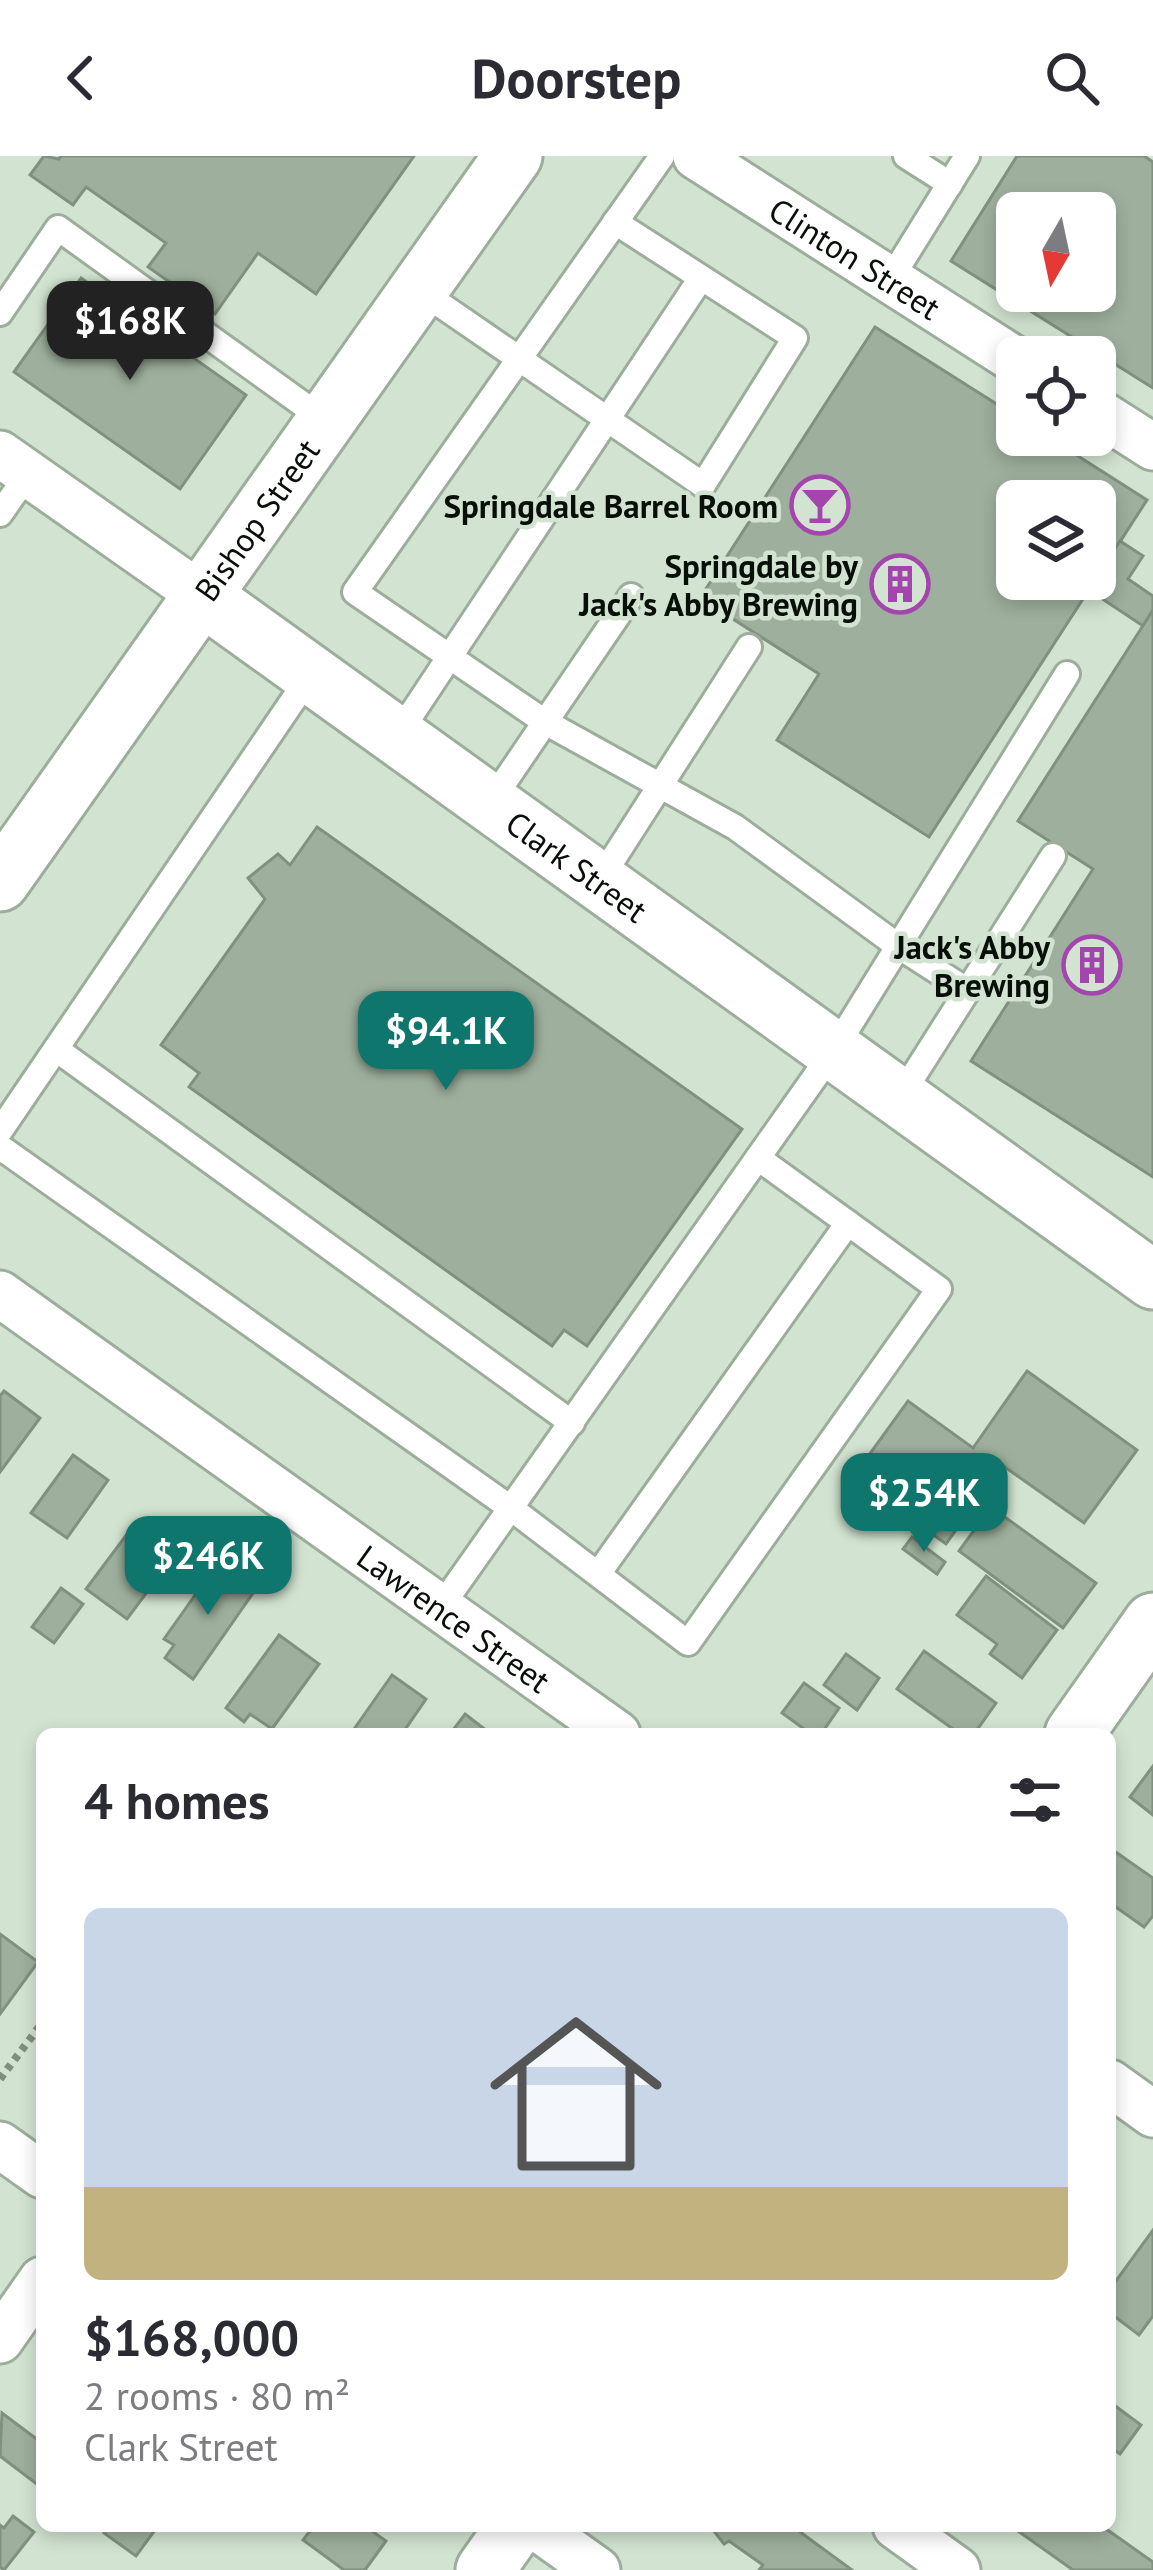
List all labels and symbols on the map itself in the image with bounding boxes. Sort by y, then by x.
street label: Clinton Street [761,187,949,328]
north arrow [996,192,1116,312]
pin: $168K [46,281,214,383]
street label: Bishop Street [184,430,328,609]
bar icon: Springdale Barrel Room [789,474,851,536]
place label: Springdale Barrel Room [443,484,778,527]
place label: Springdale by Jack's Abby Brewing [578,544,859,625]
building icon: Springdale by Jack's Abby Brewing [869,553,931,615]
street label: Clark Street [498,800,656,931]
place label: Jack's Abby Brewing [893,925,1051,1006]
building icon: Jack's Abby Brewing [1061,934,1123,996]
pin: $94.1K [348,991,544,1093]
pin: $254K [840,1453,1008,1555]
pin: $246K [124,1516,292,1618]
street label: Lawrence Street [349,1535,559,1701]

